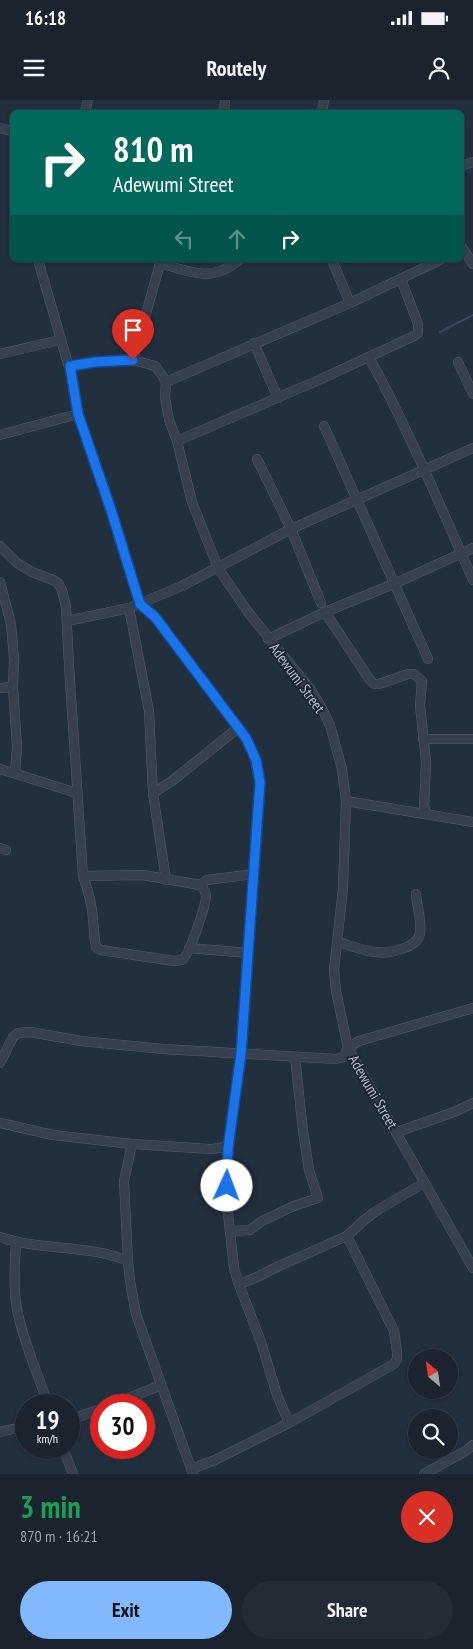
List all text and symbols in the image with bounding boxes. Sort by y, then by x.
text: 16:18 [25,6,66,30]
icon: menu [20,54,48,82]
text: Routely [207,54,266,82]
icon: person [425,54,453,82]
text: 810 m [113,126,194,172]
icon: right [30,130,95,195]
text: Adewumi Street [113,170,234,198]
icon: left [170,225,198,253]
icon: ahead [223,225,251,253]
icon: right [276,225,304,253]
pin [112,309,154,360]
icon: arrive [119,316,147,344]
street label: Adewumi Street [266,639,329,717]
street label: Adewumi Street [345,1051,402,1132]
position arrow [200,1159,252,1211]
north arrow [408,1349,458,1399]
map controls [408,1349,458,1459]
speed limit sign: 30 [90,1394,155,1459]
text: 19 [36,1404,59,1436]
button: search [408,1409,458,1459]
text: km/h [37,1431,58,1446]
text: 3 min [20,1487,81,1526]
button: close [401,1491,453,1543]
text: 870 m · 16:21 [20,1526,98,1546]
button: Exit [20,1581,232,1639]
button: Share [242,1581,453,1639]

